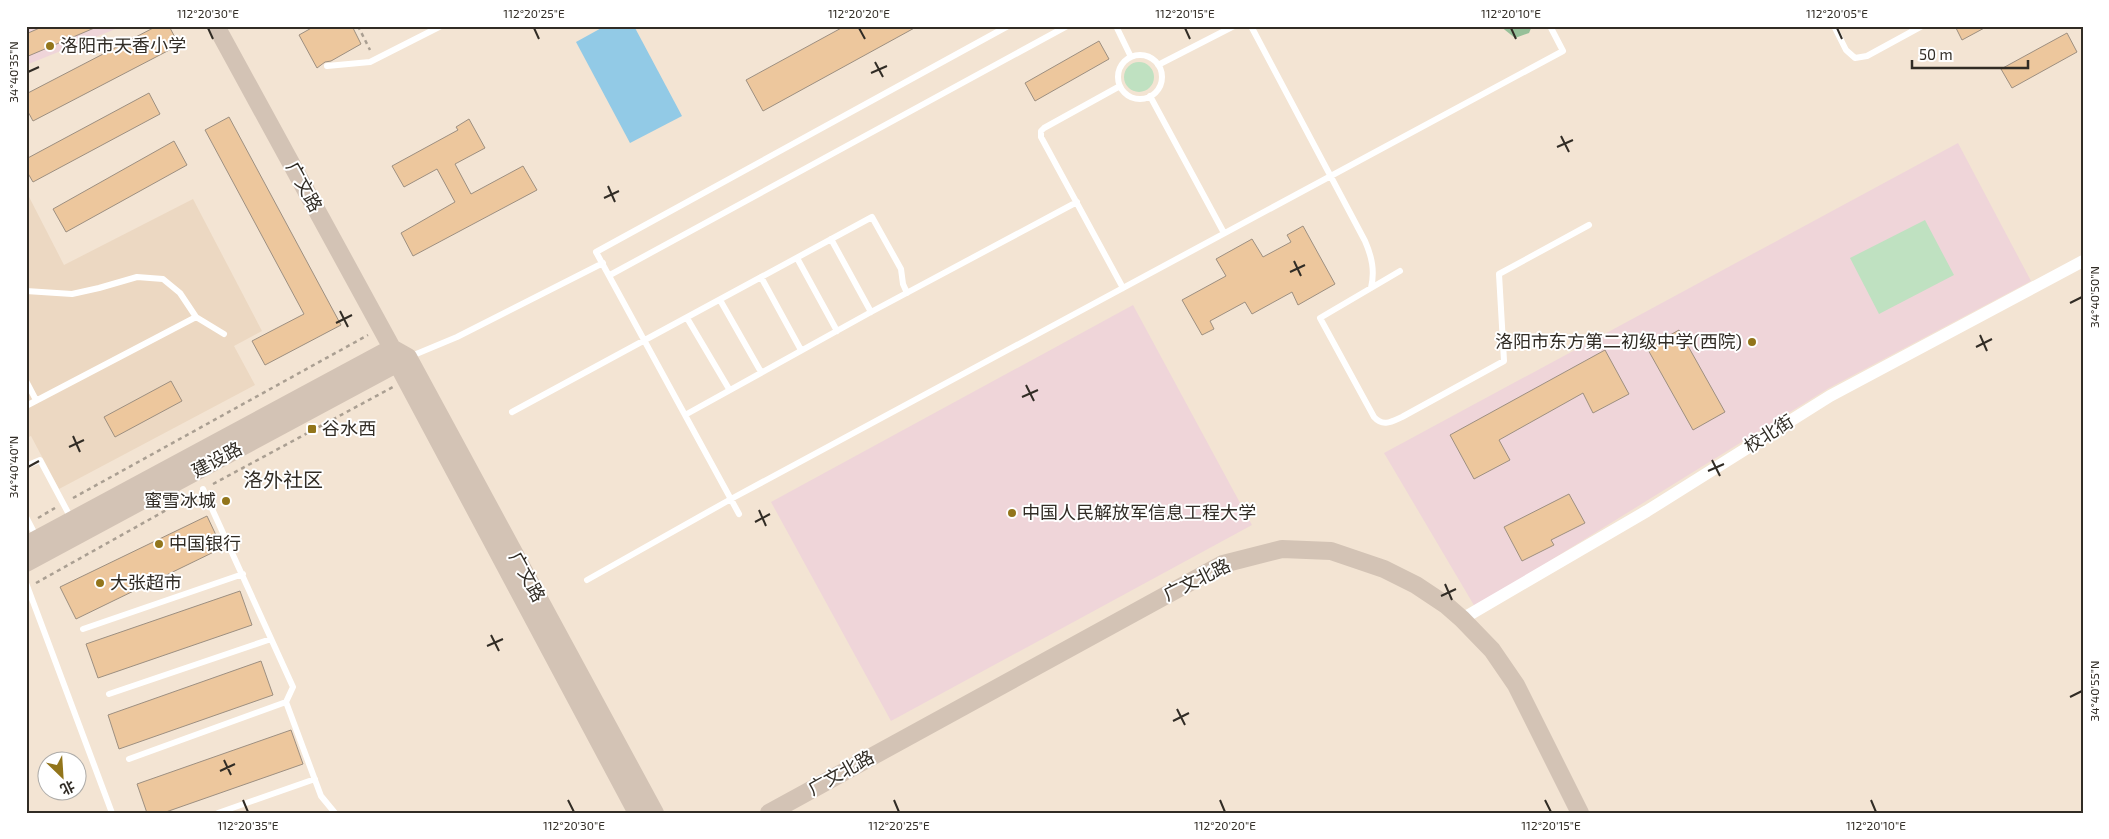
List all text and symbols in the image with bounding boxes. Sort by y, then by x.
text: 112°20'30"E [177,6,239,20]
text: 112°20'25"E [503,6,565,20]
text: 112°20'20"E [828,6,890,20]
text: 112°20'15"E [1155,6,1215,20]
text: 112°20'10"E [1481,6,1541,20]
text: 112°20'05"E [1806,6,1868,20]
place label: 洛阳市天香小学 [60,34,186,56]
scale bar [1912,38,2028,70]
marker: 洛阳市天香小学 [44,40,56,52]
text: 34°40'35"N [6,41,20,103]
text: 50 m [1919,45,1953,63]
street label: 广文路 [282,158,328,215]
text: 34°40'50"N [2087,266,2101,328]
place label: 洛阳市东方第二初级中学(西院) [1495,330,1742,352]
marker: 洛阳市东方第二初级中学(西院) [1746,336,1758,348]
street label: 校北街 [1740,410,1797,457]
place label: 谷水西 [322,417,376,439]
marker: 谷水西 [306,423,318,435]
text: 34°40'40"N [6,436,20,498]
street label: 建设路 [188,437,246,482]
district label: 洛外社区 [243,467,323,491]
place label: 蜜雪冰城 [144,489,216,511]
marker: 蜜雪冰城 [220,495,232,507]
place label: 中国人民解放军信息工程大学 [1022,501,1256,523]
marker: 中国人民解放军信息工程大学 [1006,507,1018,519]
place label: 中国银行 [169,532,241,554]
marker: 中国银行 [153,538,165,550]
street label: 广文路 [505,548,551,605]
street label: 广文北路 [1159,553,1234,605]
place label: 大张超市 [110,571,182,593]
marker: 大张超市 [94,577,106,589]
text: 34°40'55"N [2087,660,2101,722]
street label: 广文北路 [804,745,877,799]
north arrow [38,752,88,802]
text: 北 [58,778,78,799]
text: 112°20'35"E [217,818,279,832]
text: 112°20'30"E [543,818,605,832]
text: 112°20'25"E [868,818,930,832]
text: 112°20'20"E [1194,818,1256,832]
text: 112°20'15"E [1521,818,1581,832]
text: 112°20'10"E [1846,818,1906,832]

